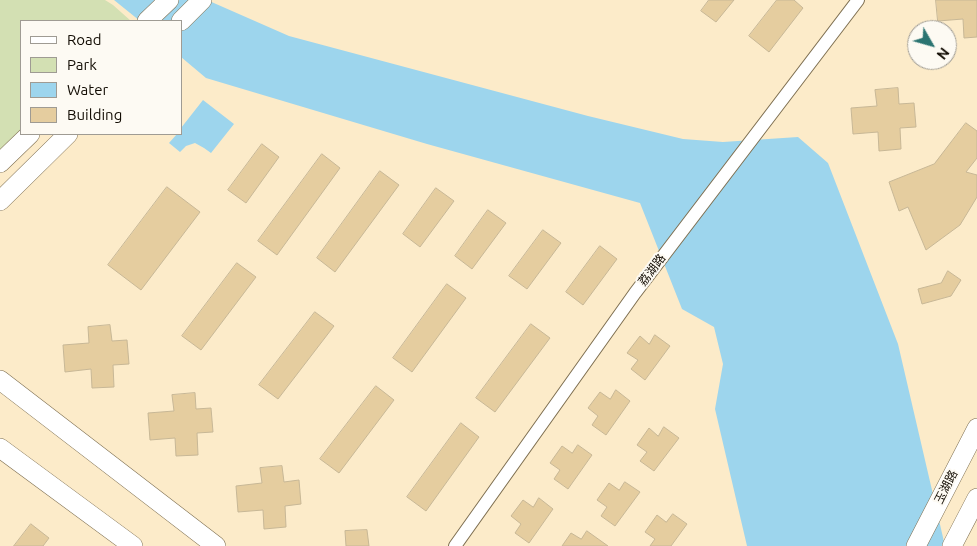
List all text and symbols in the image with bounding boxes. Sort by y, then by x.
legend [20,20,182,135]
north arrow [907,20,957,70]
text: Road [67,31,102,48]
text: N [934,45,953,63]
text: Park [67,56,97,73]
text: Water [67,81,108,98]
text: Building [67,106,122,123]
street label: 荔湖路 [635,251,669,289]
street label: 玉湖路 [931,468,961,506]

